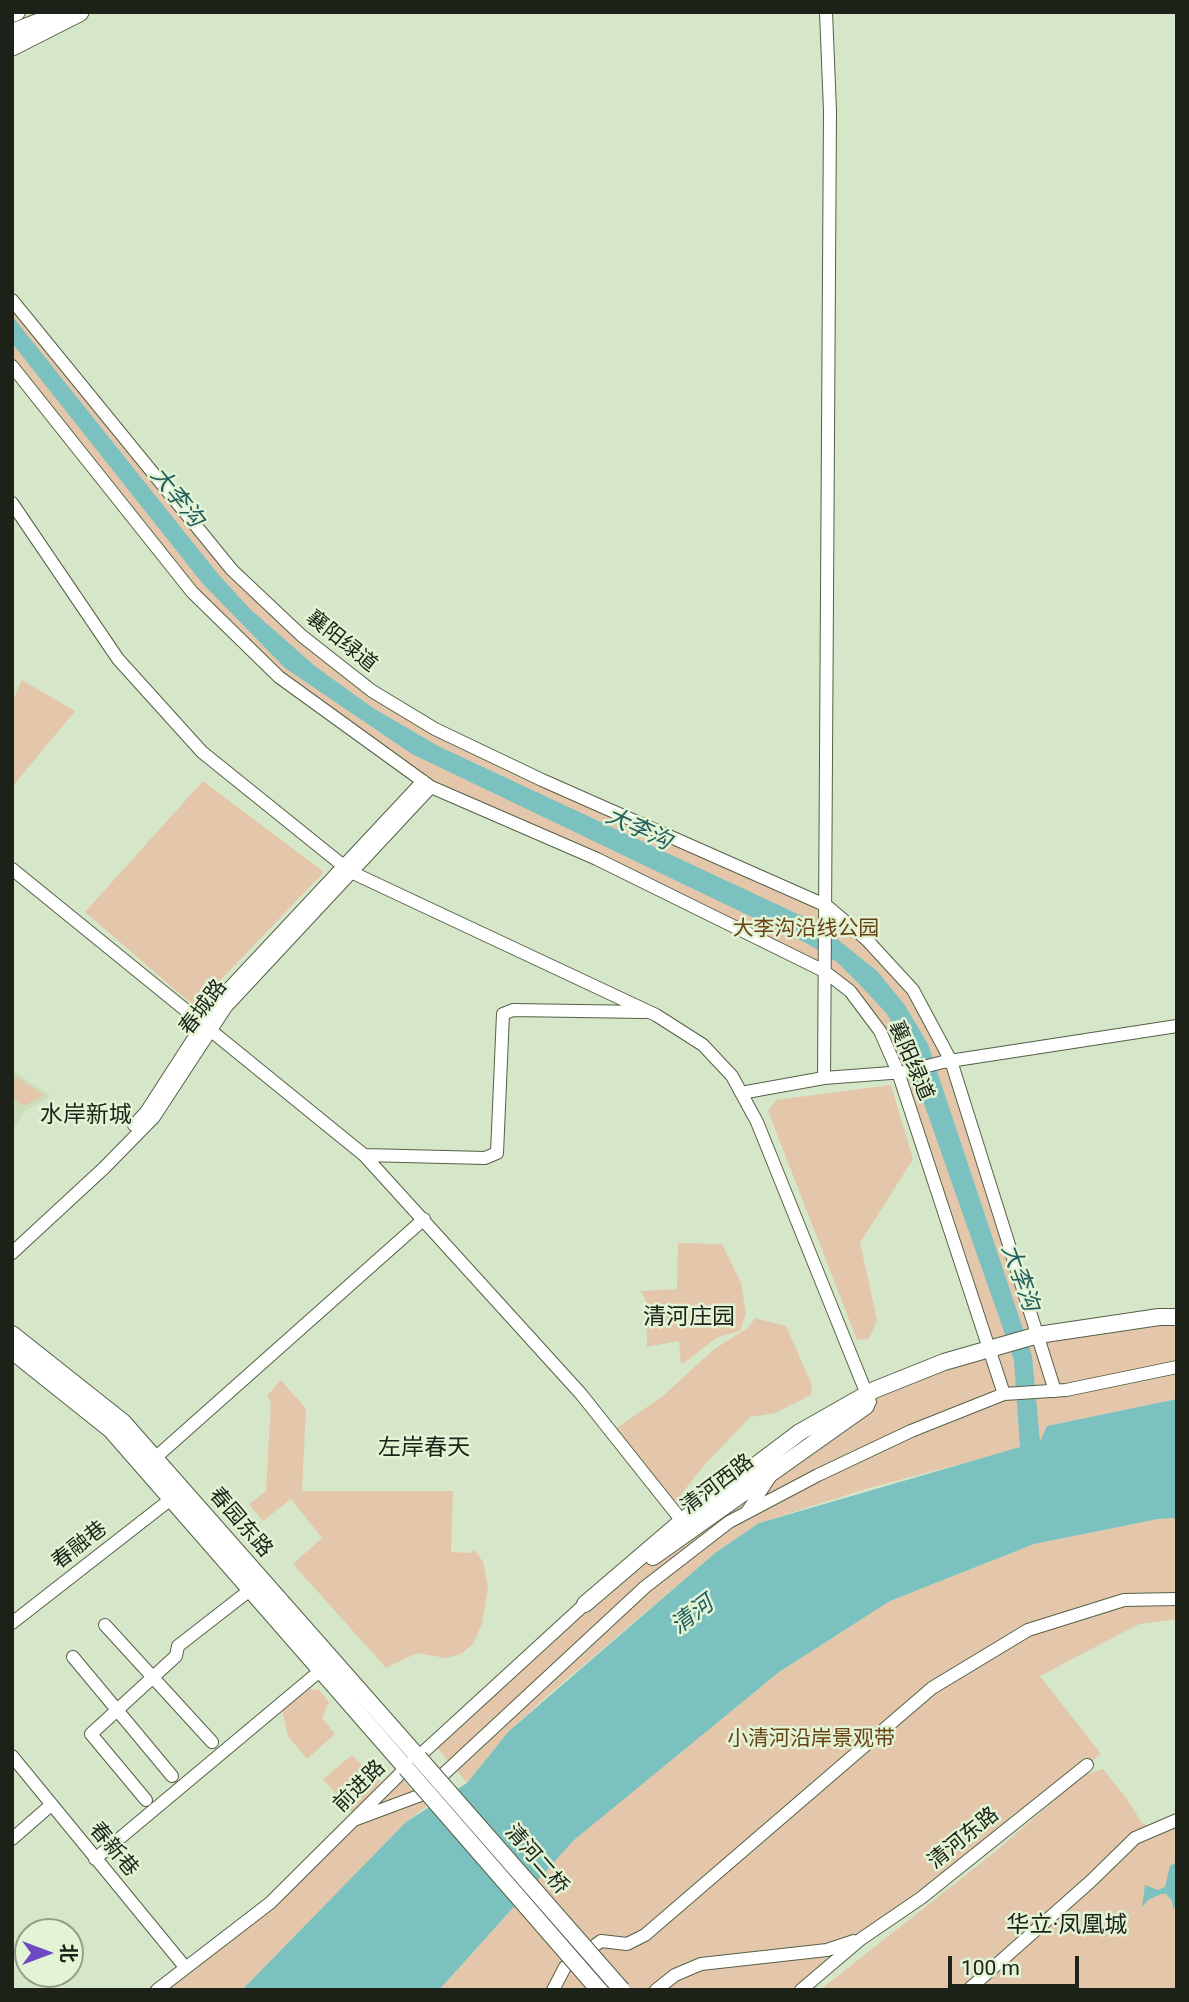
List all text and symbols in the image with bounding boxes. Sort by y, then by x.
water label: 大李沟 [144,463,208,533]
street label: 襄阳绿道 [300,606,382,678]
water label: 大李沟 [601,803,675,857]
park label: 大李沟沿线公园 [733,917,879,943]
street label: 春城路 [175,975,233,1041]
street label: 襄阳绿道 [882,1017,938,1105]
district label: 水岸新城 [40,1102,132,1130]
water label: 大李沟 [994,1241,1044,1315]
district label: 清河庄园 [643,1304,735,1332]
district label: 左岸春天 [378,1435,470,1463]
street label: 清河西路 [677,1450,759,1520]
street label: 春园东路 [203,1483,277,1563]
street label: 春融巷 [47,1517,113,1575]
water label: 清河 [666,1591,720,1641]
park label: 小清河沿岸景观带 [727,1727,895,1753]
street label: 前进路 [329,1756,391,1818]
street label: 清河东路 [923,1803,1005,1875]
street label: 春新巷 [83,1818,143,1882]
street label: 清河二桥 [499,1820,573,1900]
district label: 华立·凤凰城 [1006,1912,1128,1940]
north arrow [14,1918,84,1988]
scale bar [951,1942,1082,1986]
text: 北 [57,1943,80,1963]
text: 100 m [961,1956,1020,1980]

